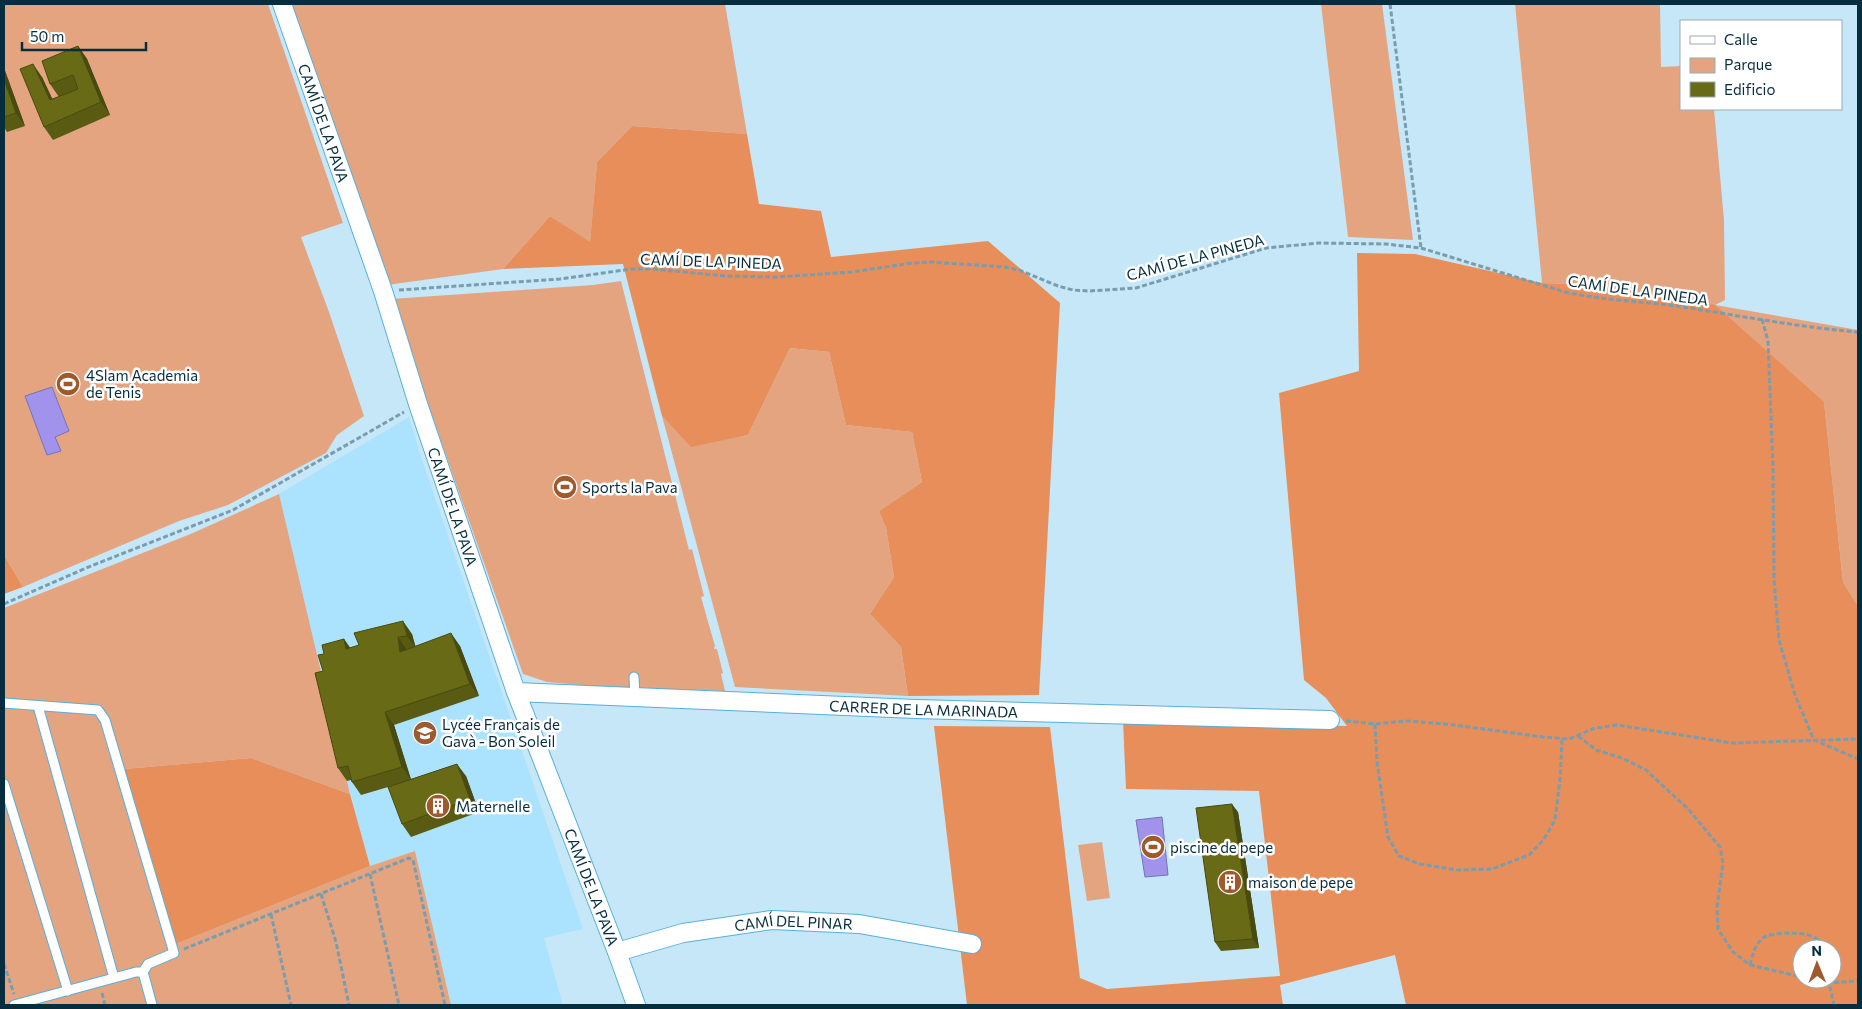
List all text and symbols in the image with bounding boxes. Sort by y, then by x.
scale bar [22,20,146,52]
legend [1680,20,1842,110]
text: 50 m [30,27,64,45]
text: Calle [1724,30,1758,48]
text: Parque [1724,55,1772,73]
street label: CAMÍ DE LA PAVA [295,61,353,184]
text: Edificio [1724,80,1775,98]
street label: CAMÍ DE LA PINEDA [1124,229,1266,284]
street label: CAMÍ DE LA PINEDA [640,249,782,272]
street label: CAMÍ DE LA PINEDA [1567,270,1709,309]
place label: 4Slam Academia de Tenis [86,366,198,401]
sports icon: 4Slam Academia de Tenis [55,371,81,397]
street label: CAMÍ DE LA PAVA [424,445,481,568]
sports icon: Sports la Pava [552,474,578,500]
place label: Sports la Pava [582,478,677,496]
street label: CARRER DE LA MARINADA [829,696,1018,721]
place label: Lycée Français de Gavà - Bon Soleil [442,715,560,750]
school or university icon: Lycée Français de Gavà - Bon Soleil [412,720,438,746]
building icon: Maternelle [425,793,451,819]
place label: Maternelle [456,797,530,815]
street label: CAMÍ DE LA PAVA [561,826,623,948]
sports icon: piscine de pepe [1140,834,1166,860]
place label: piscine de pepe [1170,838,1273,856]
building icon: maison de pepe [1217,869,1243,895]
place label: maison de pepe [1248,873,1353,891]
street label: CAMÍ DEL PINAR [733,910,853,934]
north arrow [1792,939,1842,989]
text: N [1811,942,1822,959]

